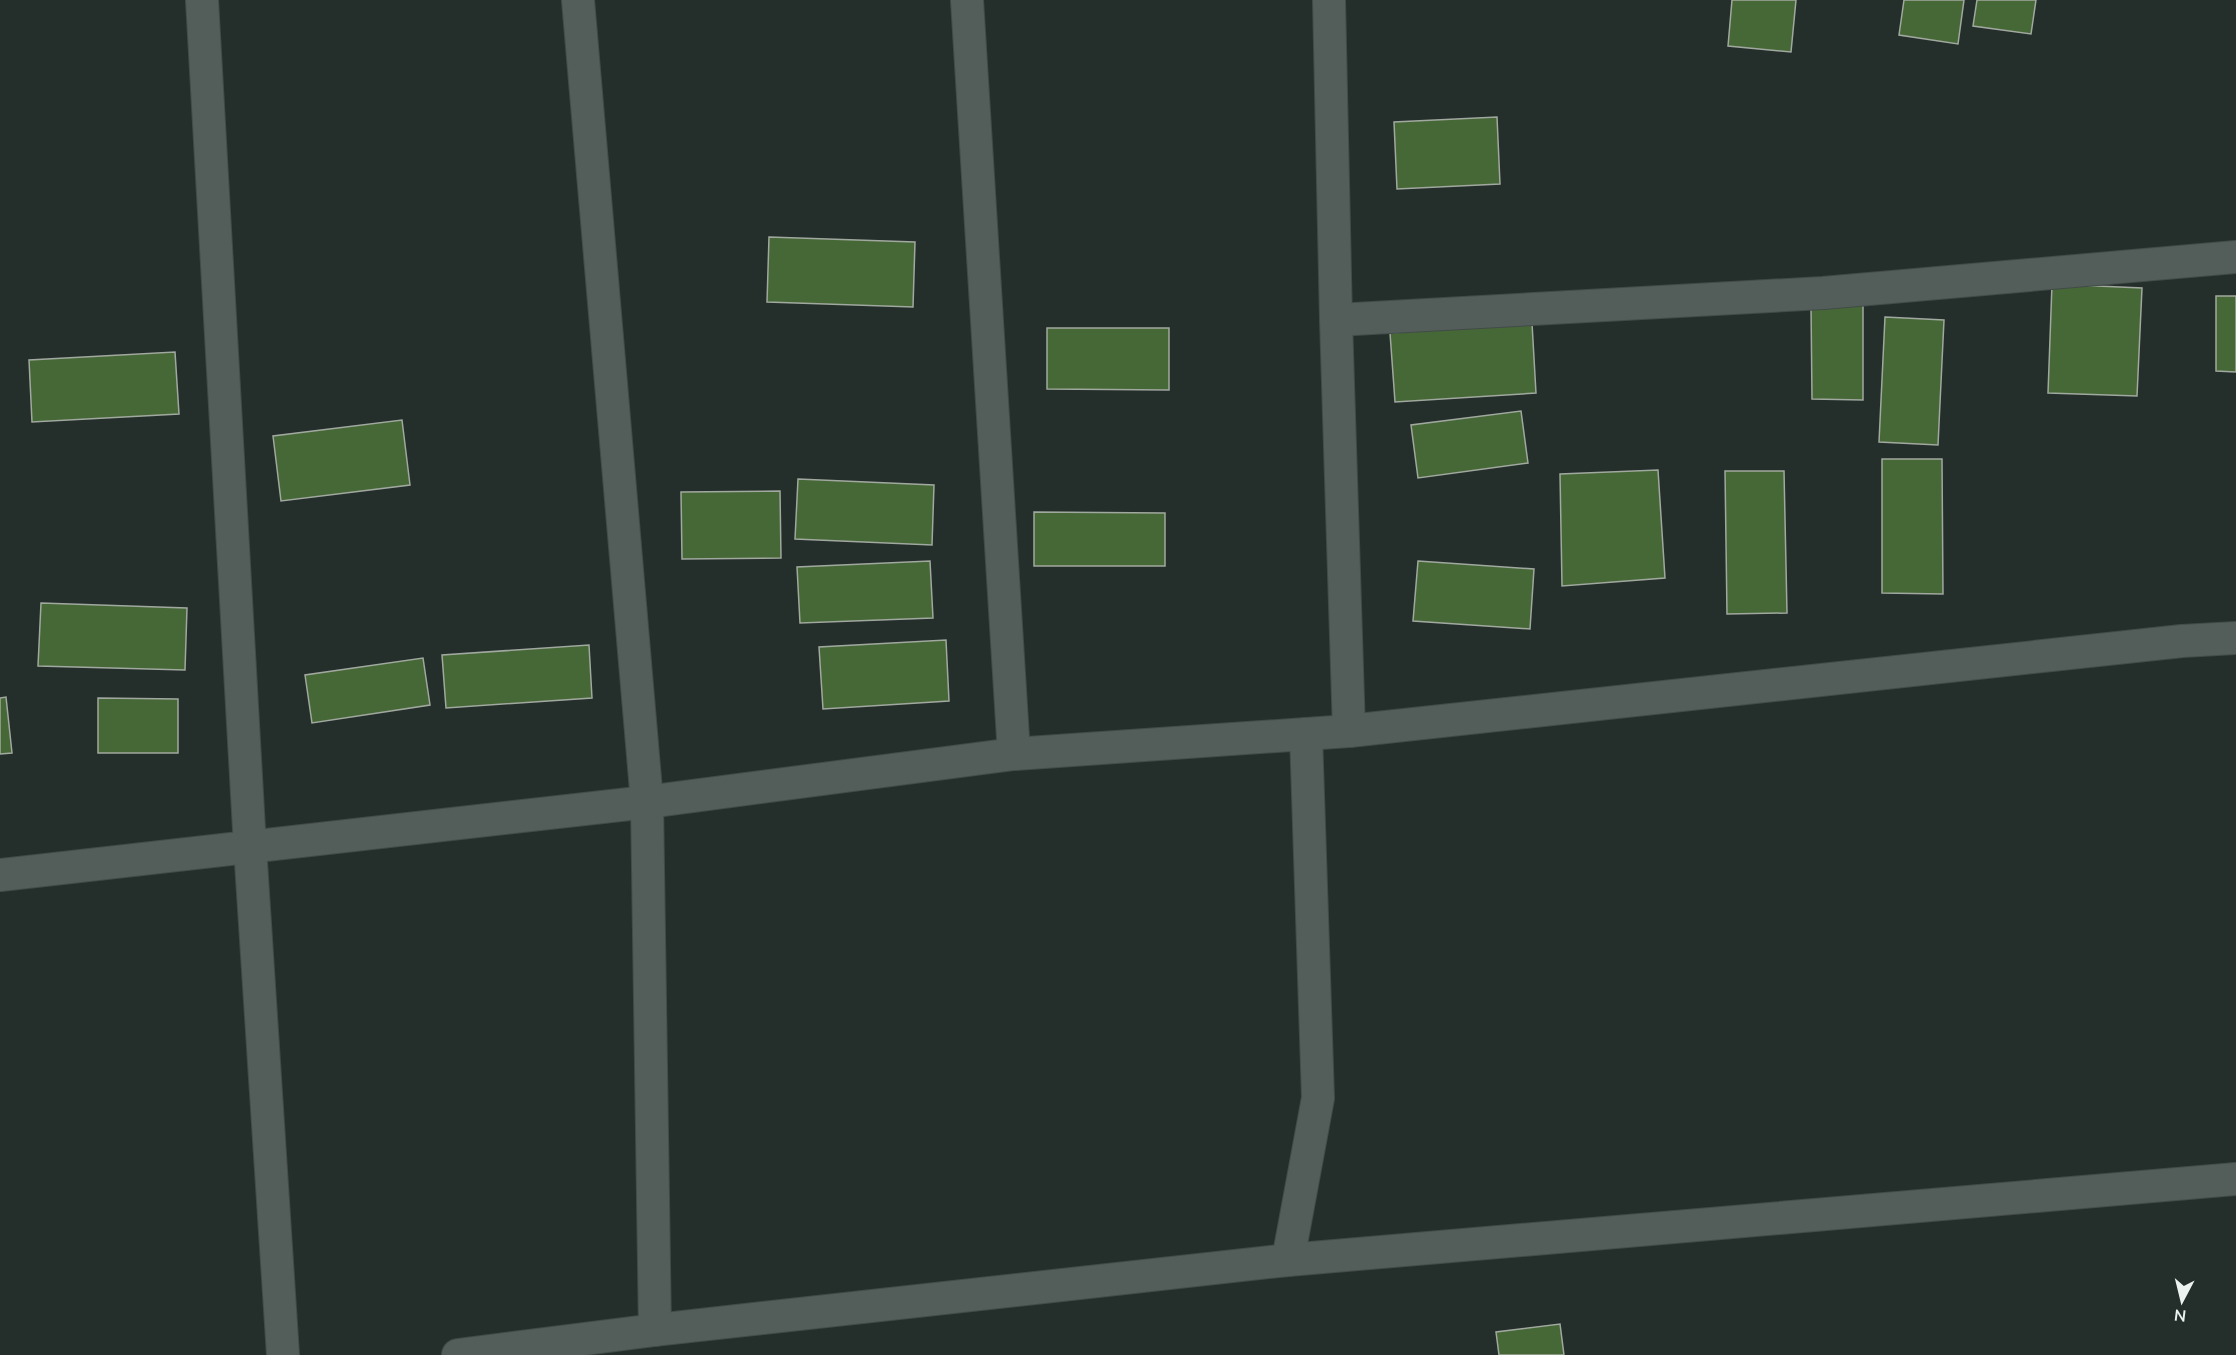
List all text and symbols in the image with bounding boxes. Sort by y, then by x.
north arrow [2152,1271,2212,1331]
text: N [2173,1303,2188,1327]

